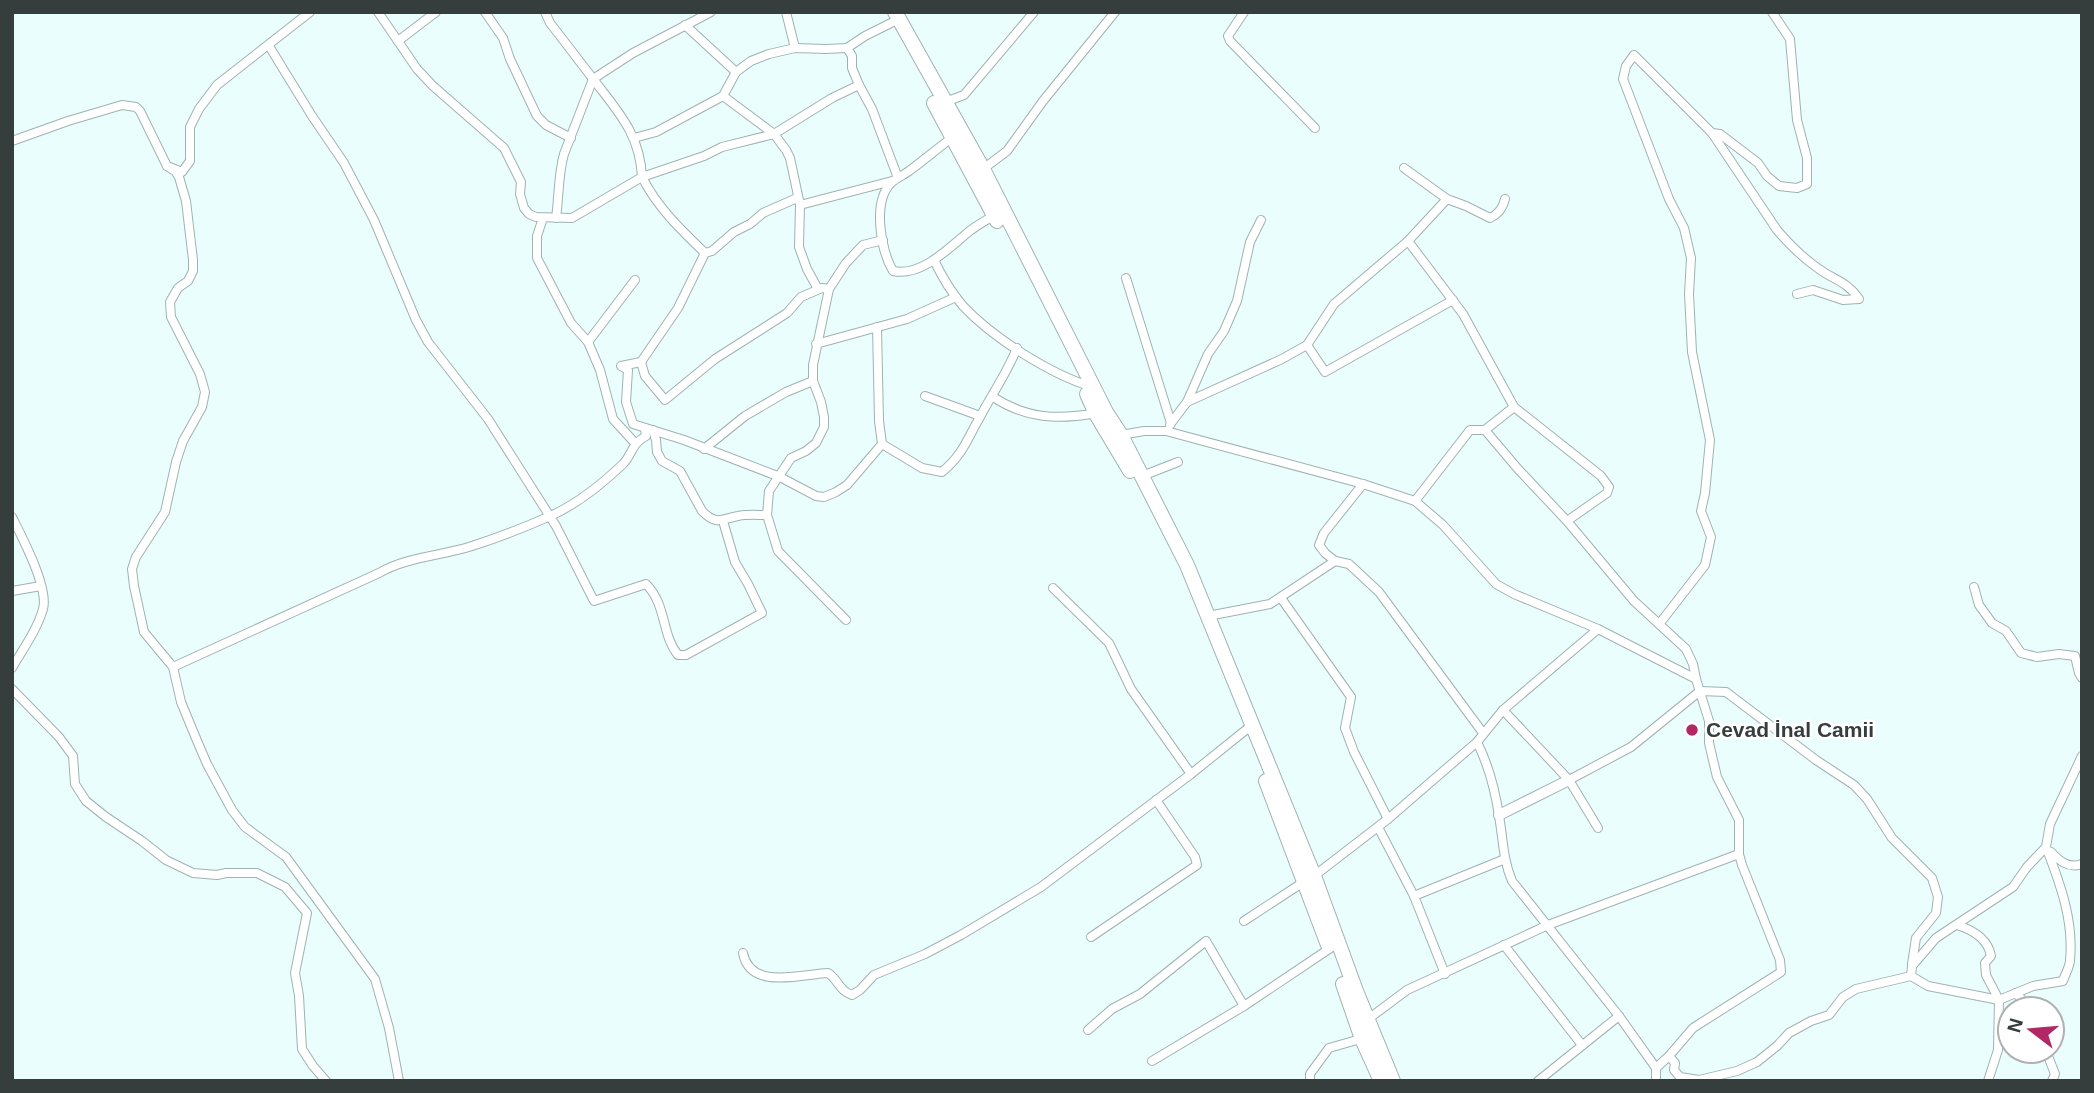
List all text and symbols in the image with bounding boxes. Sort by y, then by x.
place label: Cevad İnal Camii [1706,718,1874,741]
marker: Cevad İnal Camii [1684,722,1700,738]
north arrow [1996,995,2066,1065]
text: N [2003,1016,2027,1035]

